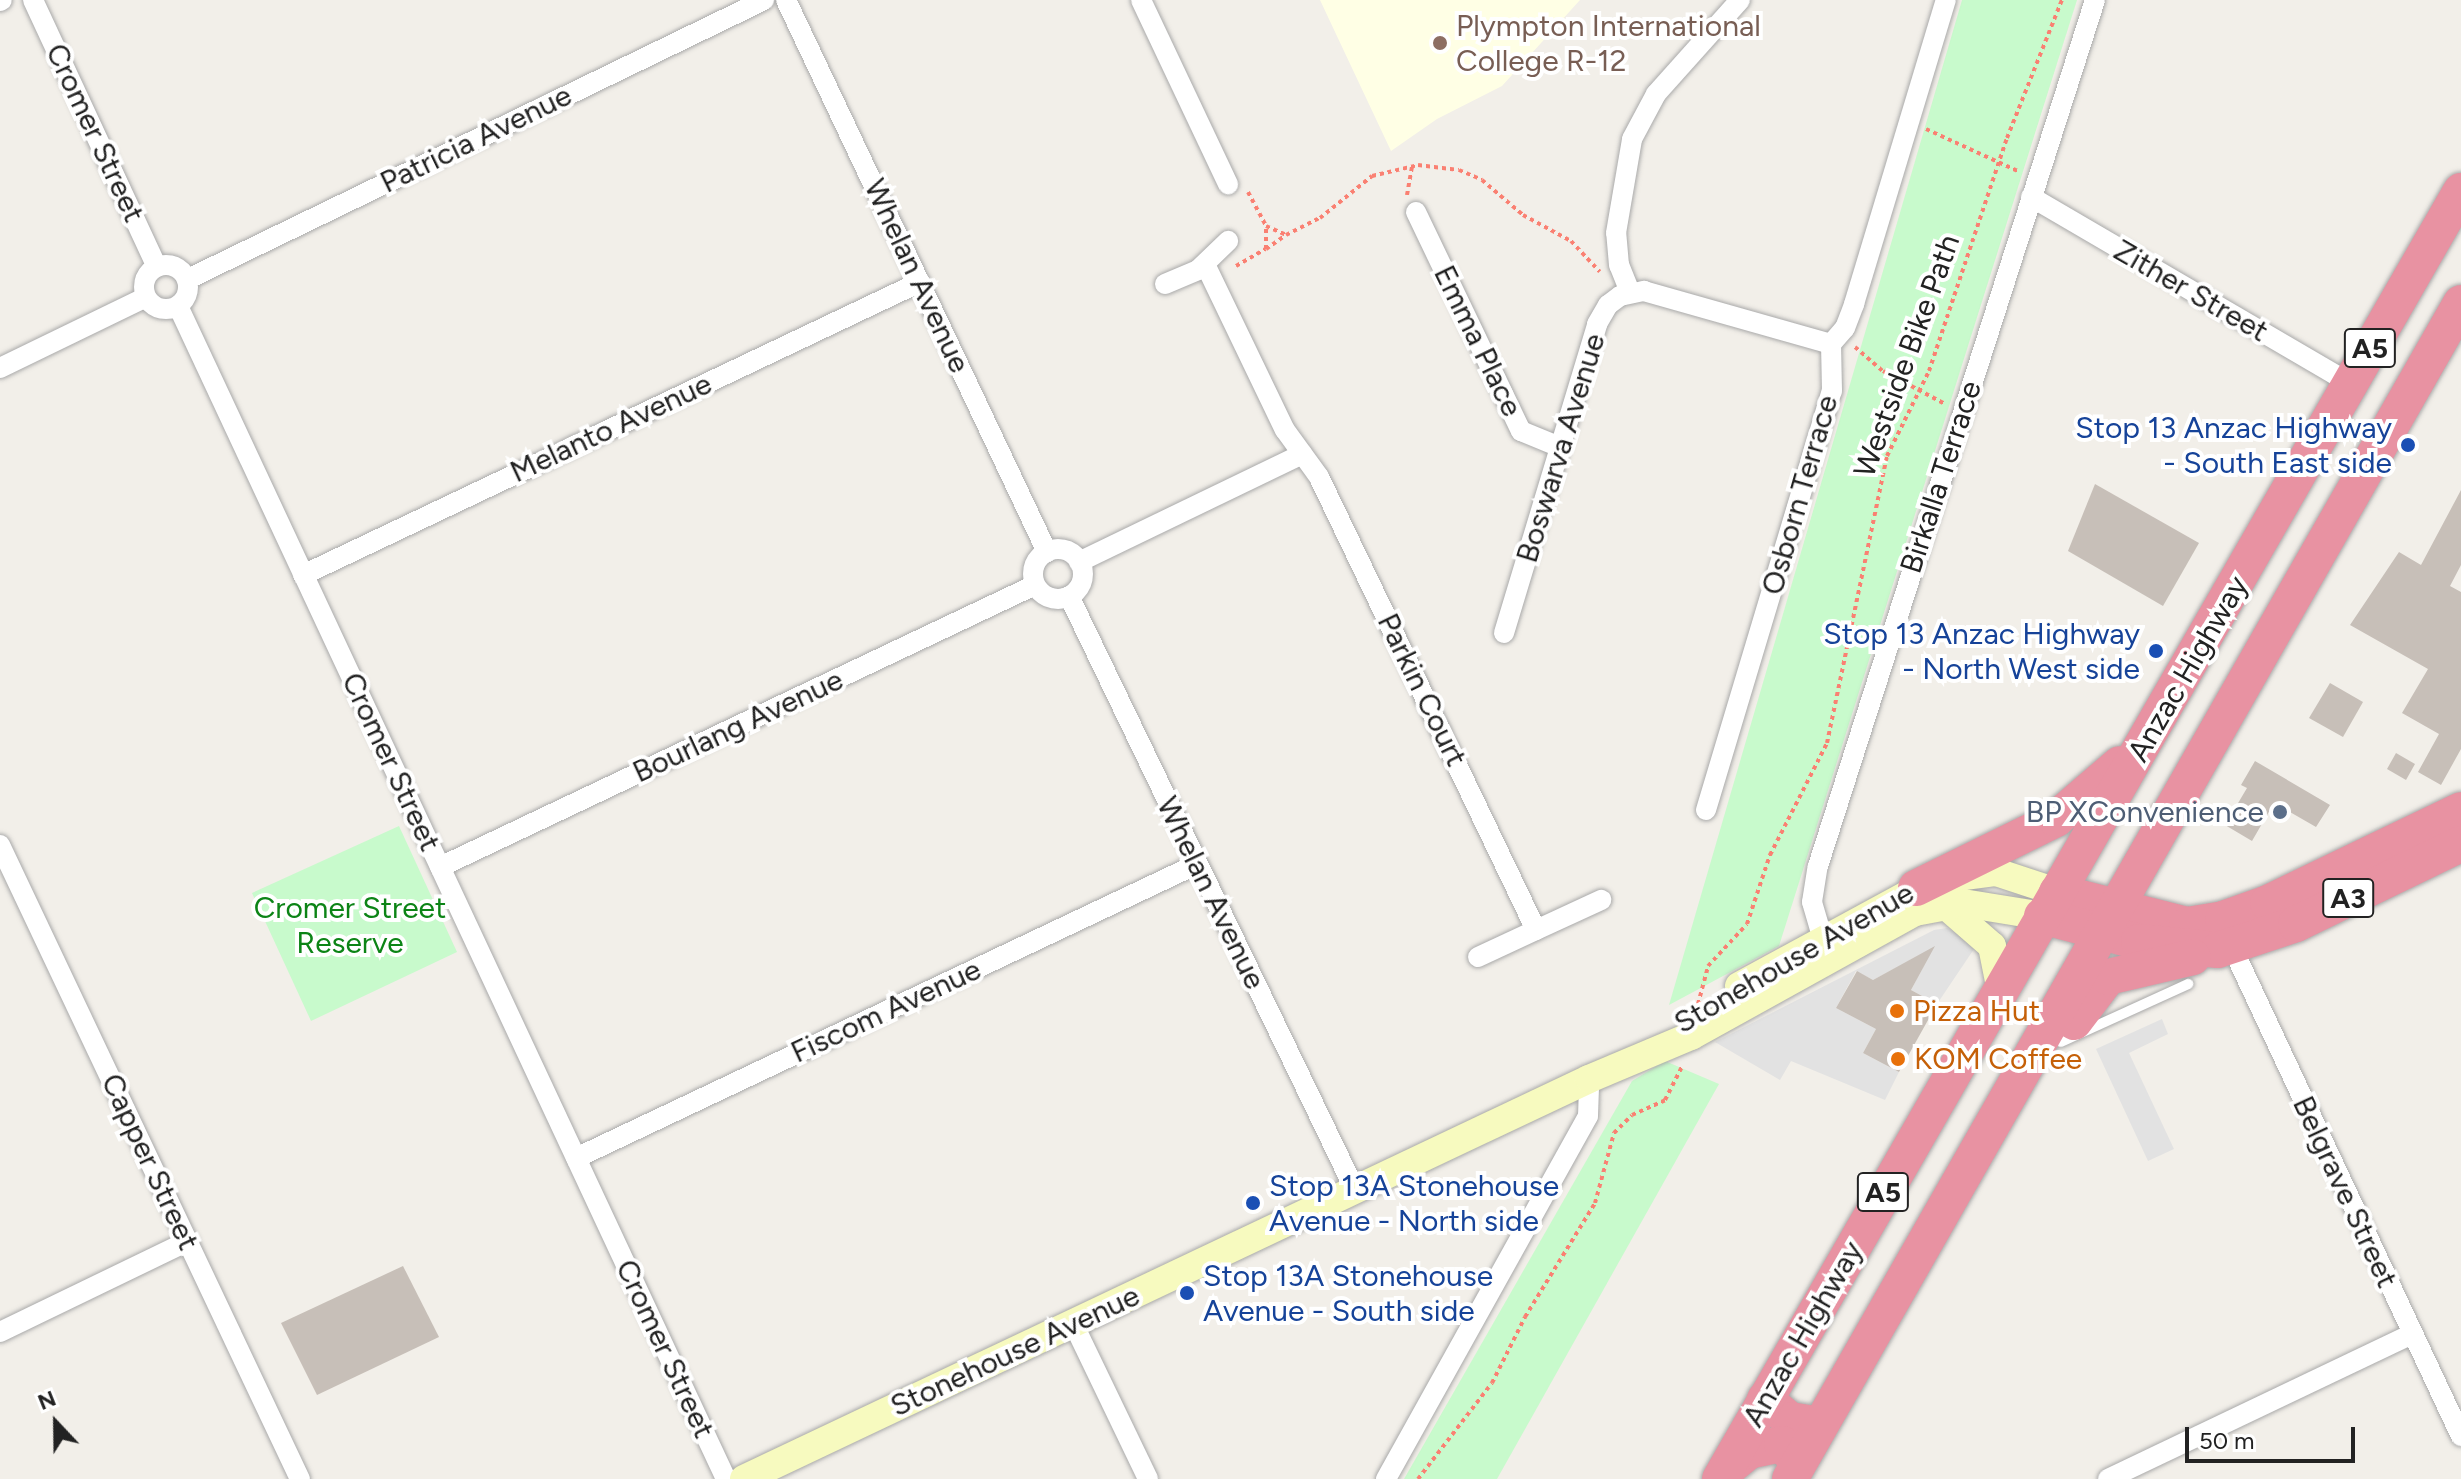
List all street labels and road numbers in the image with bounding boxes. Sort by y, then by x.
street label: Cromer Street [38,38,152,228]
street label: Patricia Avenue [375,77,577,201]
street label: Whelan Avenue [856,173,978,379]
street label: Westside Bike Path [1846,230,1968,482]
street label: Zither Street [2107,232,2275,350]
street label: Emma Place [1426,260,1530,422]
road number: A5 [2342,324,2398,372]
street label: Boswarva Avenue [1509,329,1613,567]
street label: Melanto Avenue [505,366,717,490]
street label: Birkalla Terrace [1893,376,1989,578]
street label: Osborn Terrace [1754,391,1846,599]
street label: Anzac Highway [2120,570,2256,768]
street label: Parkin Court [1370,608,1474,772]
street label: Bourlang Avenue [627,662,849,790]
street label: Cromer Street [334,667,448,857]
street label: Whelan Avenue [1149,791,1273,995]
road number: A3 [2322,874,2374,922]
street label: Stonehouse Avenue [1668,875,1920,1041]
street label: Fiscom Avenue [785,951,987,1071]
street label: Capper Street [93,1068,207,1256]
street label: Belgrave Street [2285,1091,2405,1293]
road number: A5 [1855,1168,1911,1216]
street label: Anzac Highway [1735,1235,1871,1433]
street label: Cromer Street [608,1254,722,1444]
street label: Stonehouse Avenue [885,1278,1145,1424]

